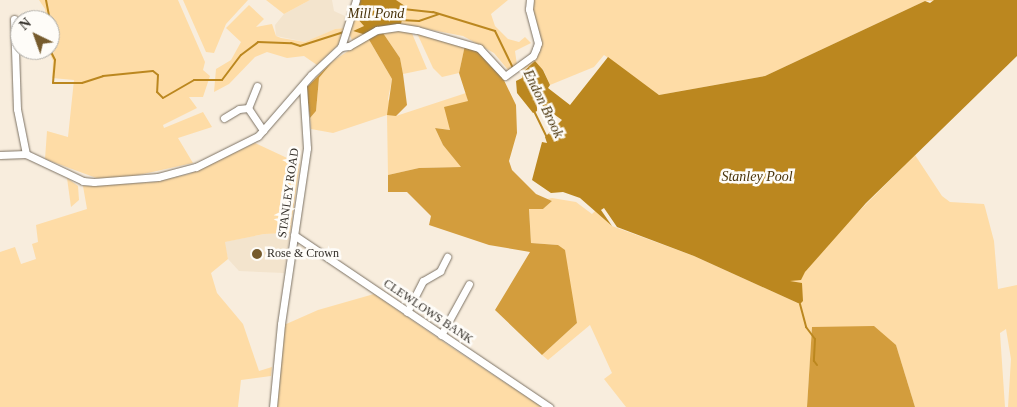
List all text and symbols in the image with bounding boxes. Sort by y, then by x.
water label: Mill Pond [348,6,404,22]
north arrow [10,10,60,60]
text: N [17,15,34,33]
water label: Endon Brook [519,67,567,141]
street label: STANLEY ROAD [276,147,302,239]
water label: Stanley Pool [721,169,793,185]
place label: Rose & Crown [267,247,339,261]
marker: Rose & Crown [251,248,263,260]
street label: CLEWLOWS BANK [380,277,476,347]

